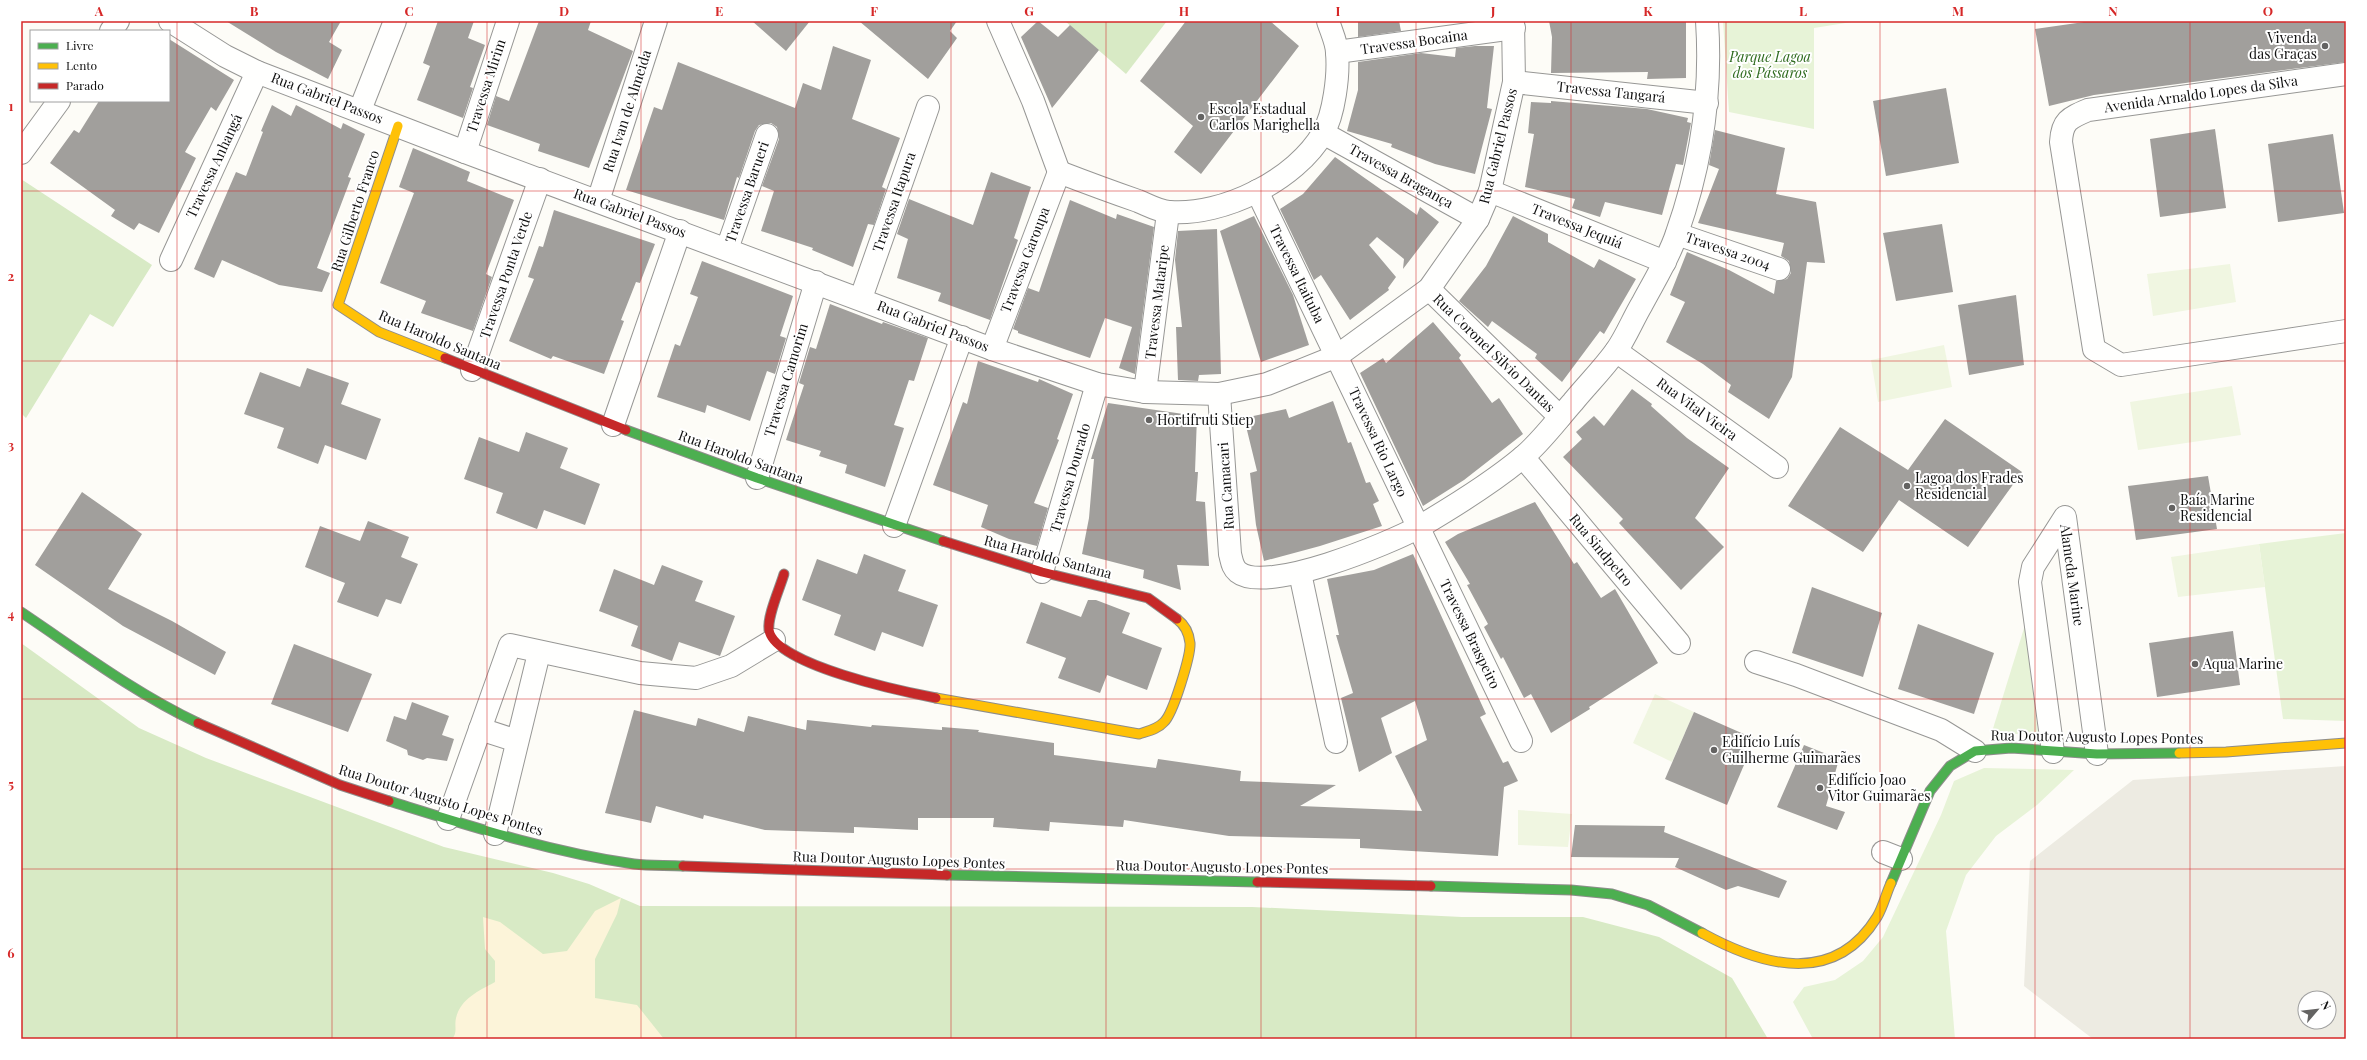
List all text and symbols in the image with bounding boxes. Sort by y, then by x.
text: A [94,2,104,19]
text: B [250,2,259,19]
text: C [404,2,414,19]
text: D [559,2,569,19]
text: E [715,2,723,19]
text: F [870,2,878,19]
text: G [1024,2,1034,19]
text: H [1179,2,1189,19]
text: I [1336,2,1341,19]
text: J [1490,2,1496,19]
text: K [1643,2,1653,19]
text: L [1799,2,1807,19]
text: M [1952,2,1964,19]
text: N [2108,2,2118,19]
text: O [2263,2,2273,19]
street label: Travessa Bocaina [1359,25,1469,58]
place label: Vivenda das Graças [2249,28,2317,63]
legend [30,30,170,102]
street label: Travessa Mirim [461,36,510,135]
text: Livre [66,37,94,53]
marker: Vivenda das Graças [2320,41,2330,51]
street label: Rua Ivan de Almeida [598,47,655,174]
park label: Parque Lagoa dos Pássaros [1728,47,1811,82]
text: Lento [66,57,98,73]
street label: Rua Gabriel Passos [268,67,386,128]
street label: Avenida Arnaldo Lopes da Silva [2102,71,2299,117]
street label: Travessa Tangará [1556,76,1666,107]
text: Parado [66,77,104,93]
street label: Rua Gabriel Passos [1474,86,1521,206]
text: 1 [9,97,14,114]
place label: Escola Estadual Carlos Marighella [1209,99,1320,134]
street label: Travessa Anhangá [181,111,246,221]
marker: Escola Estadual Carlos Marighella [1196,112,1206,122]
street label: Travessa Barueri [720,139,773,245]
street label: Travessa Bragança [1346,139,1457,212]
street label: Rua Gilberto Franco [326,147,383,274]
street label: Travessa Itapura [868,149,920,254]
street label: Rua Gabriel Passos [571,183,689,242]
street label: Travessa Jequiá [1529,199,1626,253]
street label: Travessa Garoupa [996,204,1053,316]
street label: Travessa Ponta Verde [475,209,536,341]
street label: Travessa Itaituba [1265,221,1329,326]
street label: Travessa 2004 [1683,227,1773,274]
street label: Travessa Mataripe [1140,244,1173,360]
text: 2 [8,267,15,284]
street label: Rua Coronel Silvio Dantas [1429,289,1559,416]
street label: Rua Gabriel Passos [874,295,992,356]
street label: Rua Haroldo Santana [376,305,505,374]
street label: Travessa Camorim [759,320,812,439]
street label: Rua Vital Vieira [1653,373,1741,444]
street label: Travessa Rio Largo [1345,384,1412,500]
place label: Hortifruti Stiep [1157,410,1254,429]
marker: Hortifruti Stiep [1144,415,1154,425]
street label: Travessa Dourado [1045,420,1094,535]
street label: Rua Haroldo Santana [676,425,806,488]
text: 3 [8,436,14,453]
street label: Rua Camacari [1213,442,1238,530]
place label: Lagoa dos Frades Residencial [1915,468,2024,503]
marker: Lagoa dos Frades Residencial [1902,481,1912,491]
place label: Baía Marine Residencial [2180,490,2255,525]
marker: Baía Marine Residencial [2167,503,2177,513]
street label: Rua Sindpetro [1565,509,1638,590]
street label: Alameda Marine [2056,522,2089,627]
street label: Rua Haroldo Santana [982,530,1114,583]
street label: Travessa Braspeiro [1436,576,1505,692]
text: 4 [8,605,15,622]
place label: Aqua Marine [2202,654,2283,673]
marker: Aqua Marine [2190,659,2200,669]
street label: Rua Doutor Augusto Lopes Pontes [1991,725,2203,748]
place label: Edifício Luís Guilherme Guimarães [1722,732,1861,767]
marker: Edifício Luís Guilherme Guimarães [1709,745,1719,755]
street label: Rua Doutor Augusto Lopes Pontes [337,759,546,840]
place label: Edifício Joao Vitor Guimarães [1827,770,1931,805]
text: 5 [8,775,14,792]
marker: Edifício Joao Vitor Guimarães [1815,783,1825,793]
street label: Rua Doutor Augusto Lopes Pontes [792,846,1006,873]
street label: Rua Doutor Augusto Lopes Pontes [1116,855,1328,878]
text: 6 [7,944,15,961]
north arrow [2297,990,2337,1030]
text: N [2318,998,2335,1012]

